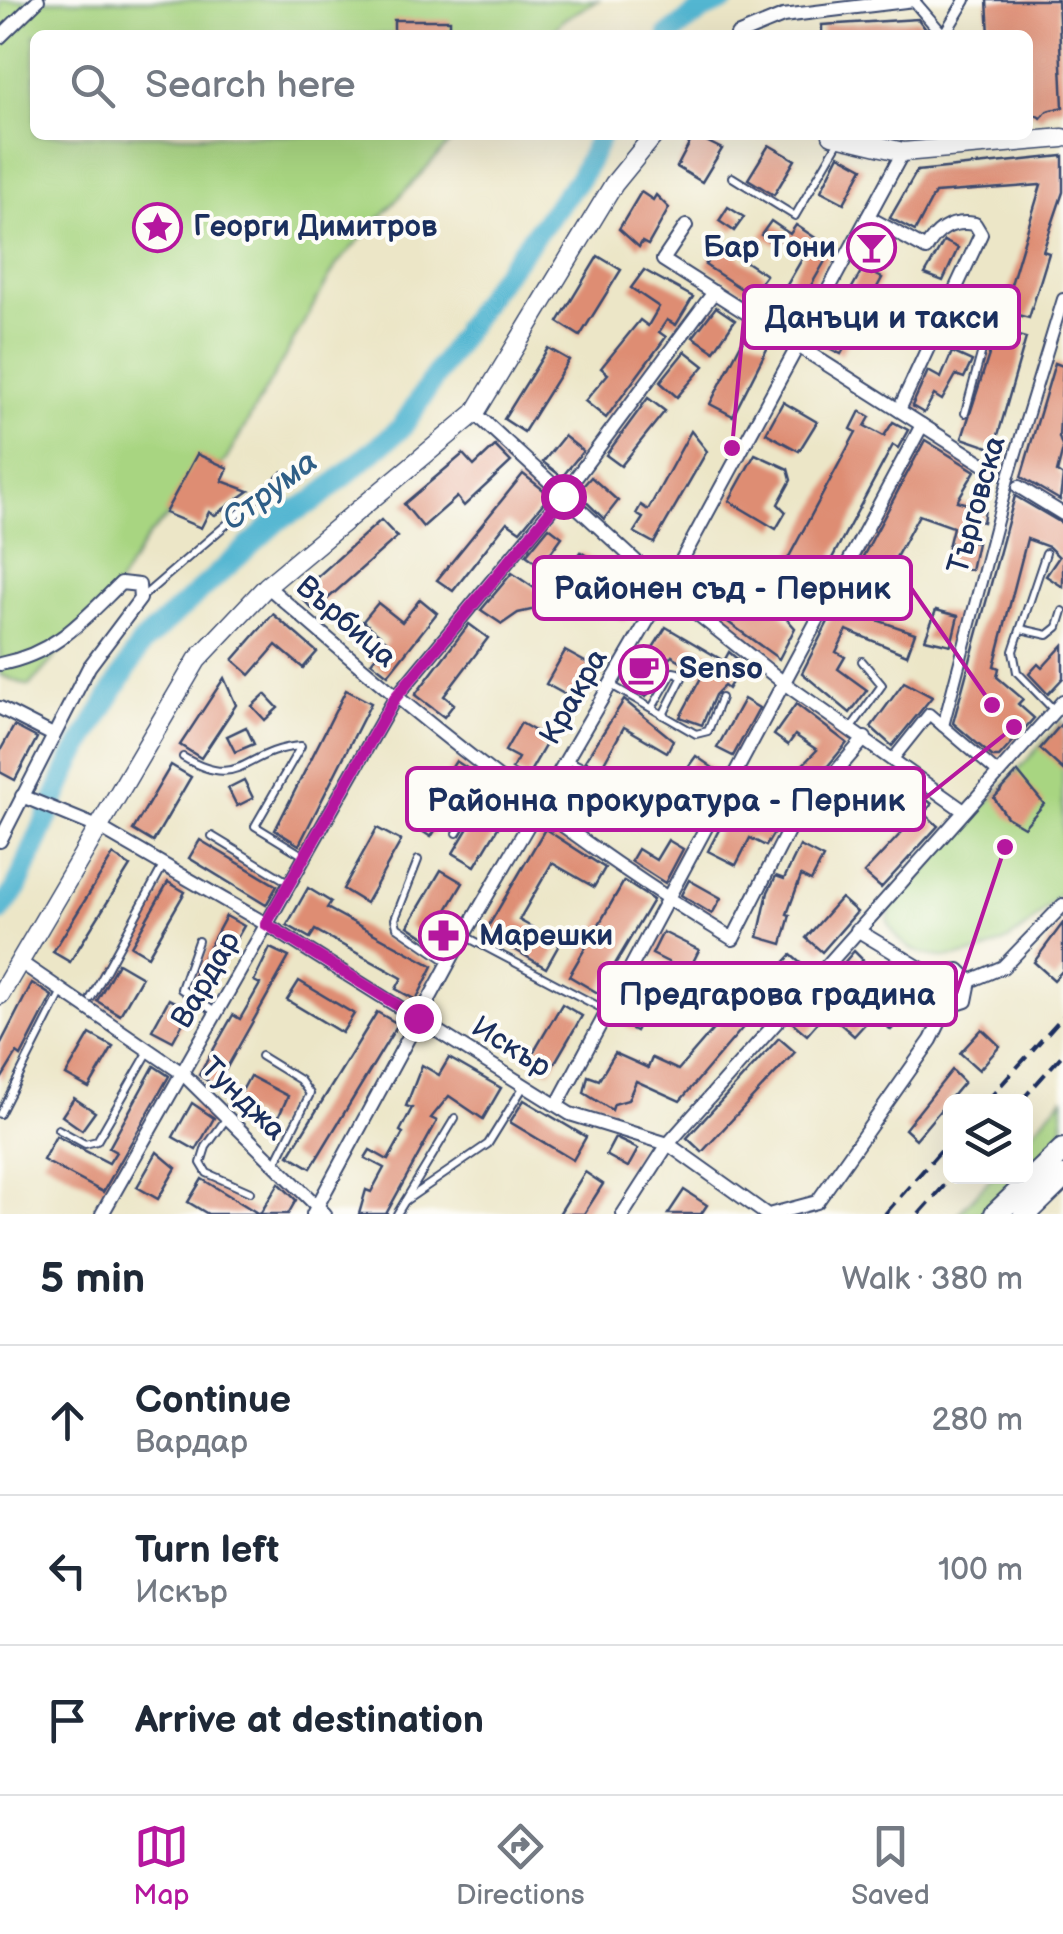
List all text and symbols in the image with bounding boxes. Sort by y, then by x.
search box [30,30,1033,140]
icon: search [65,58,120,113]
text: Search here [145,63,356,108]
place icon: Георги Димитров [132,201,184,253]
place label: Георги Димитров [193,209,437,245]
bar icon: Бар Тони [845,222,897,274]
place label: Бар Тони [703,230,836,266]
callout: Данъци и такси [744,286,1019,348]
text: Данъци и такси [765,299,999,338]
street label: Търговска [940,432,1014,578]
water label: Струма [215,443,325,539]
route start [541,474,587,520]
callout: Районен съд - Перник [534,557,911,619]
street label: Върбица [288,569,404,676]
text: Районен съд - Перник [554,570,891,609]
street label: Кракра [532,642,616,751]
cafe icon: Senso [618,643,670,695]
place label: Senso [679,651,763,687]
callout: Районна прокуратура - Перник [407,768,924,830]
text: Районна прокуратура - Перник [427,782,906,821]
pharmacy icon: Марешки [418,910,470,962]
place label: Марешки [479,918,613,954]
street label: Вардар [164,925,248,1035]
callout: Предгарова градина [599,963,956,1025]
text: Предгарова градина [619,976,936,1015]
route end [396,996,442,1042]
street label: Искър [465,1009,557,1085]
street label: Тунджа [193,1050,293,1148]
map controls [943,1094,1033,1184]
button: layers [943,1094,1033,1184]
text: 5 min [40,1254,145,1305]
text: Walk · 380 m [842,1260,1023,1299]
text: Continue [135,1378,291,1423]
icon: ahead [40,1393,95,1448]
text: 280 m [932,1401,1023,1440]
text: Вардар [135,1423,248,1462]
text: Turn left [135,1528,279,1573]
icon: left [40,1543,95,1598]
text: 100 m [938,1551,1023,1590]
text: Искър [135,1573,227,1612]
icon: arrive [40,1693,95,1748]
text: Arrive at destination [135,1698,484,1743]
tab: Map [133,1819,190,1912]
tab: Directions [456,1819,585,1912]
tab: Saved [851,1819,930,1912]

